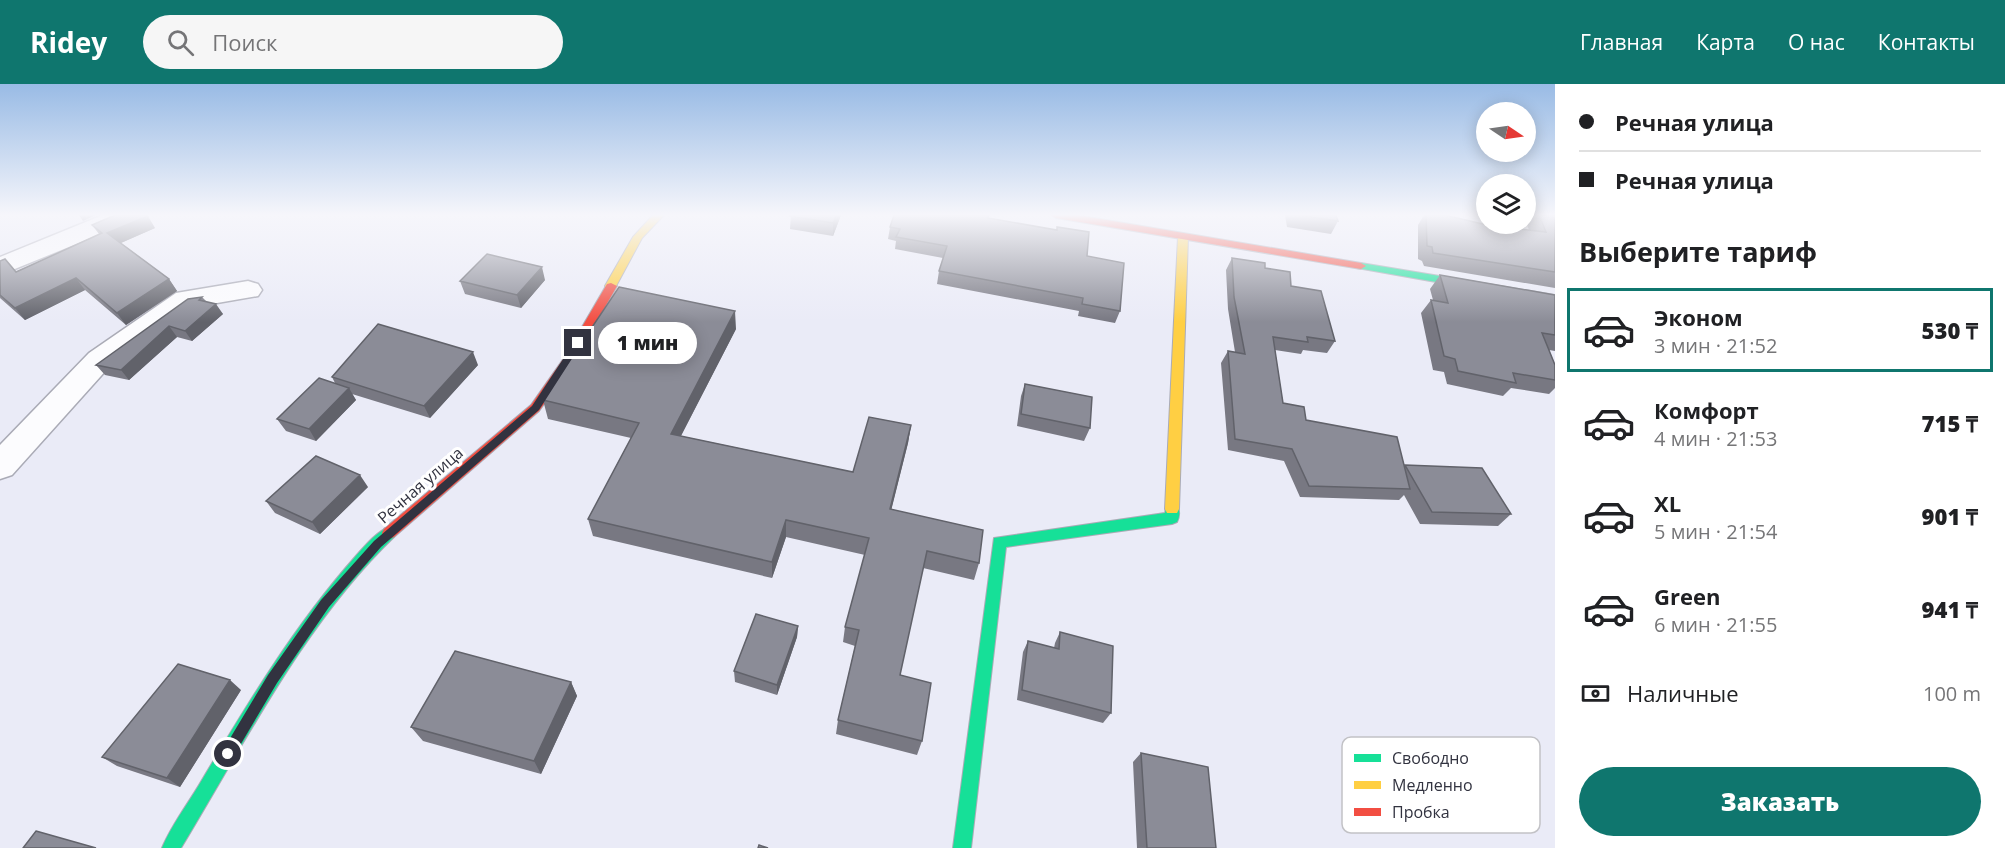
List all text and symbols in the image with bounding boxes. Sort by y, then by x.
search box [143,15,563,69]
text: Ridey [30,23,107,61]
icon: search [164,26,197,59]
text: Поиск [212,27,277,57]
text: Главная [1580,28,1663,56]
text: Карта [1696,28,1755,56]
text: О нас [1788,28,1845,56]
text: Контакты [1878,28,1975,56]
north arrow [1476,102,1536,162]
map controls [1476,102,1536,234]
text: Речная улица [1615,107,1774,137]
text: Речная улица [1615,165,1774,195]
button: layers [1476,174,1536,234]
text: Выберите тариф [1579,233,1817,270]
text: Эконом [1654,302,1743,332]
icon: car [1582,303,1636,357]
text: 530 ₸ [1922,315,1978,345]
callout: 1 мин [599,322,698,364]
route end [564,329,591,356]
text: 1 мин [617,329,678,356]
text: 3 мин · 21:52 [1654,332,1777,359]
text: Комфорт [1654,395,1759,425]
icon: car [1582,396,1636,450]
text: 715 ₸ [1922,408,1978,438]
text: 4 мин · 21:53 [1654,425,1777,452]
street label: Речная улица [373,442,467,528]
text: XL [1654,488,1681,518]
icon: car [1582,489,1636,543]
text: 901 ₸ [1922,501,1978,531]
text: 5 мин · 21:54 [1654,518,1777,545]
text: Green [1654,581,1720,611]
icon: car [1582,582,1636,636]
text: 941 ₸ [1922,594,1978,624]
text: 6 мин · 21:55 [1654,611,1777,638]
icon: cash [1579,677,1612,710]
text: Наличные [1627,678,1739,708]
text: 100 m [1923,680,1981,707]
legend [1342,737,1540,833]
route start [214,740,241,767]
text: Свободно [1392,747,1469,769]
button: Заказать [1579,767,1981,836]
text: Медленно [1392,774,1473,796]
text: Пробка [1392,801,1450,823]

